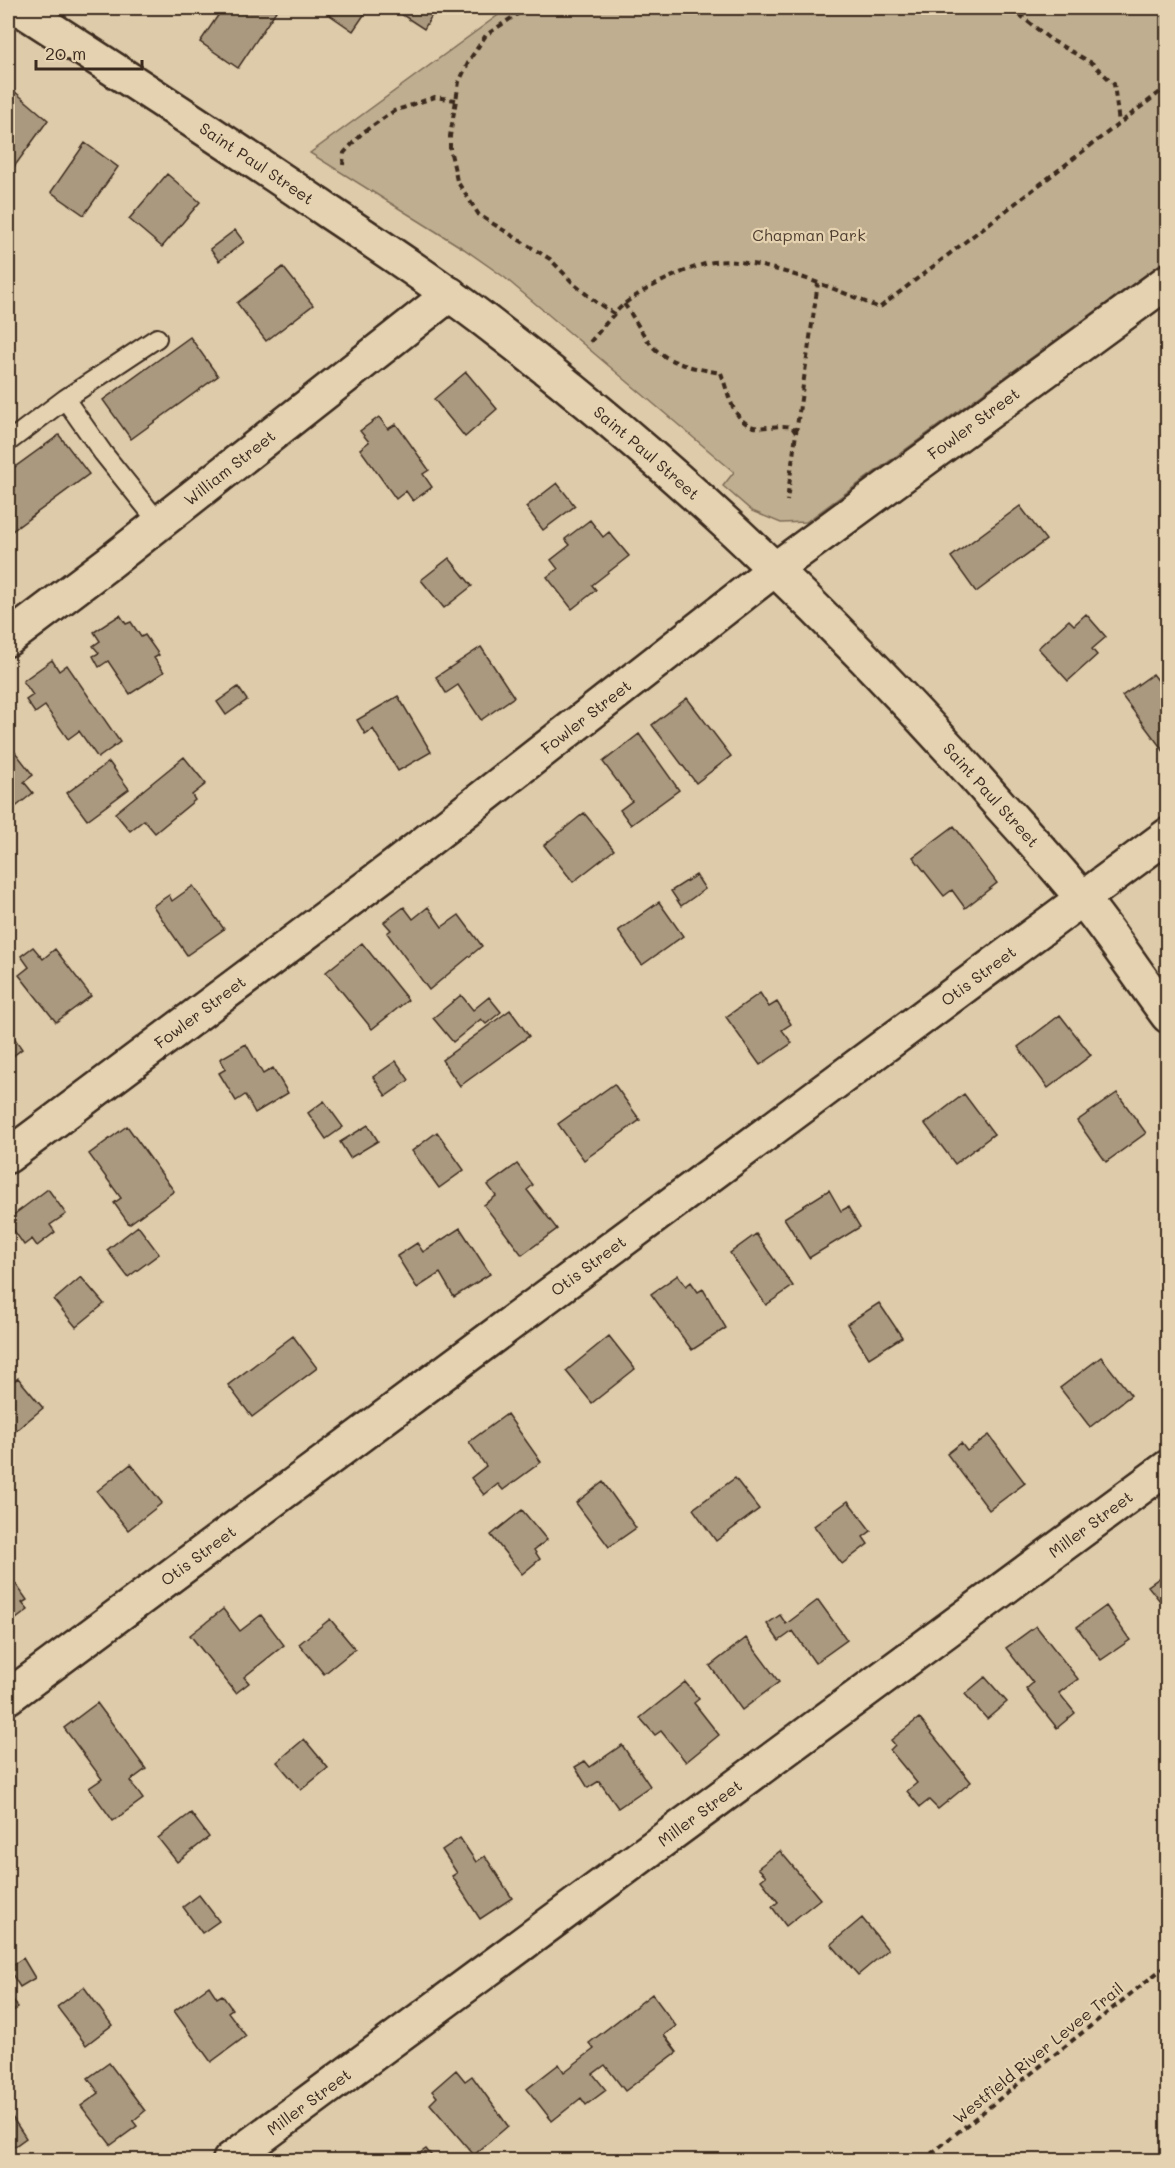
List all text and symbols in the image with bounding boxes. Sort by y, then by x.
scale bar [36,33,142,71]
text: 20 m [45,41,86,65]
street label: Saint Paul Street [196,117,318,209]
park label: Chapman Park [752,224,866,245]
street label: Fowler Street [923,382,1023,464]
street label: Saint Paul Street [590,401,704,504]
street label: William Street [179,425,279,510]
street label: Fowler Street [536,675,635,758]
street label: Saint Paul Street [939,738,1044,851]
street label: Otis Street [936,941,1020,1010]
street label: Fowler Street [150,971,250,1053]
street label: Otis Street [546,1231,630,1300]
street label: Miller Street [1044,1486,1137,1562]
street label: Otis Street [156,1520,240,1590]
street label: Miller Street [653,1774,746,1851]
street label: Westfield River Levee Trail [948,1977,1127,2128]
street label: Miller Street [262,2063,355,2139]

